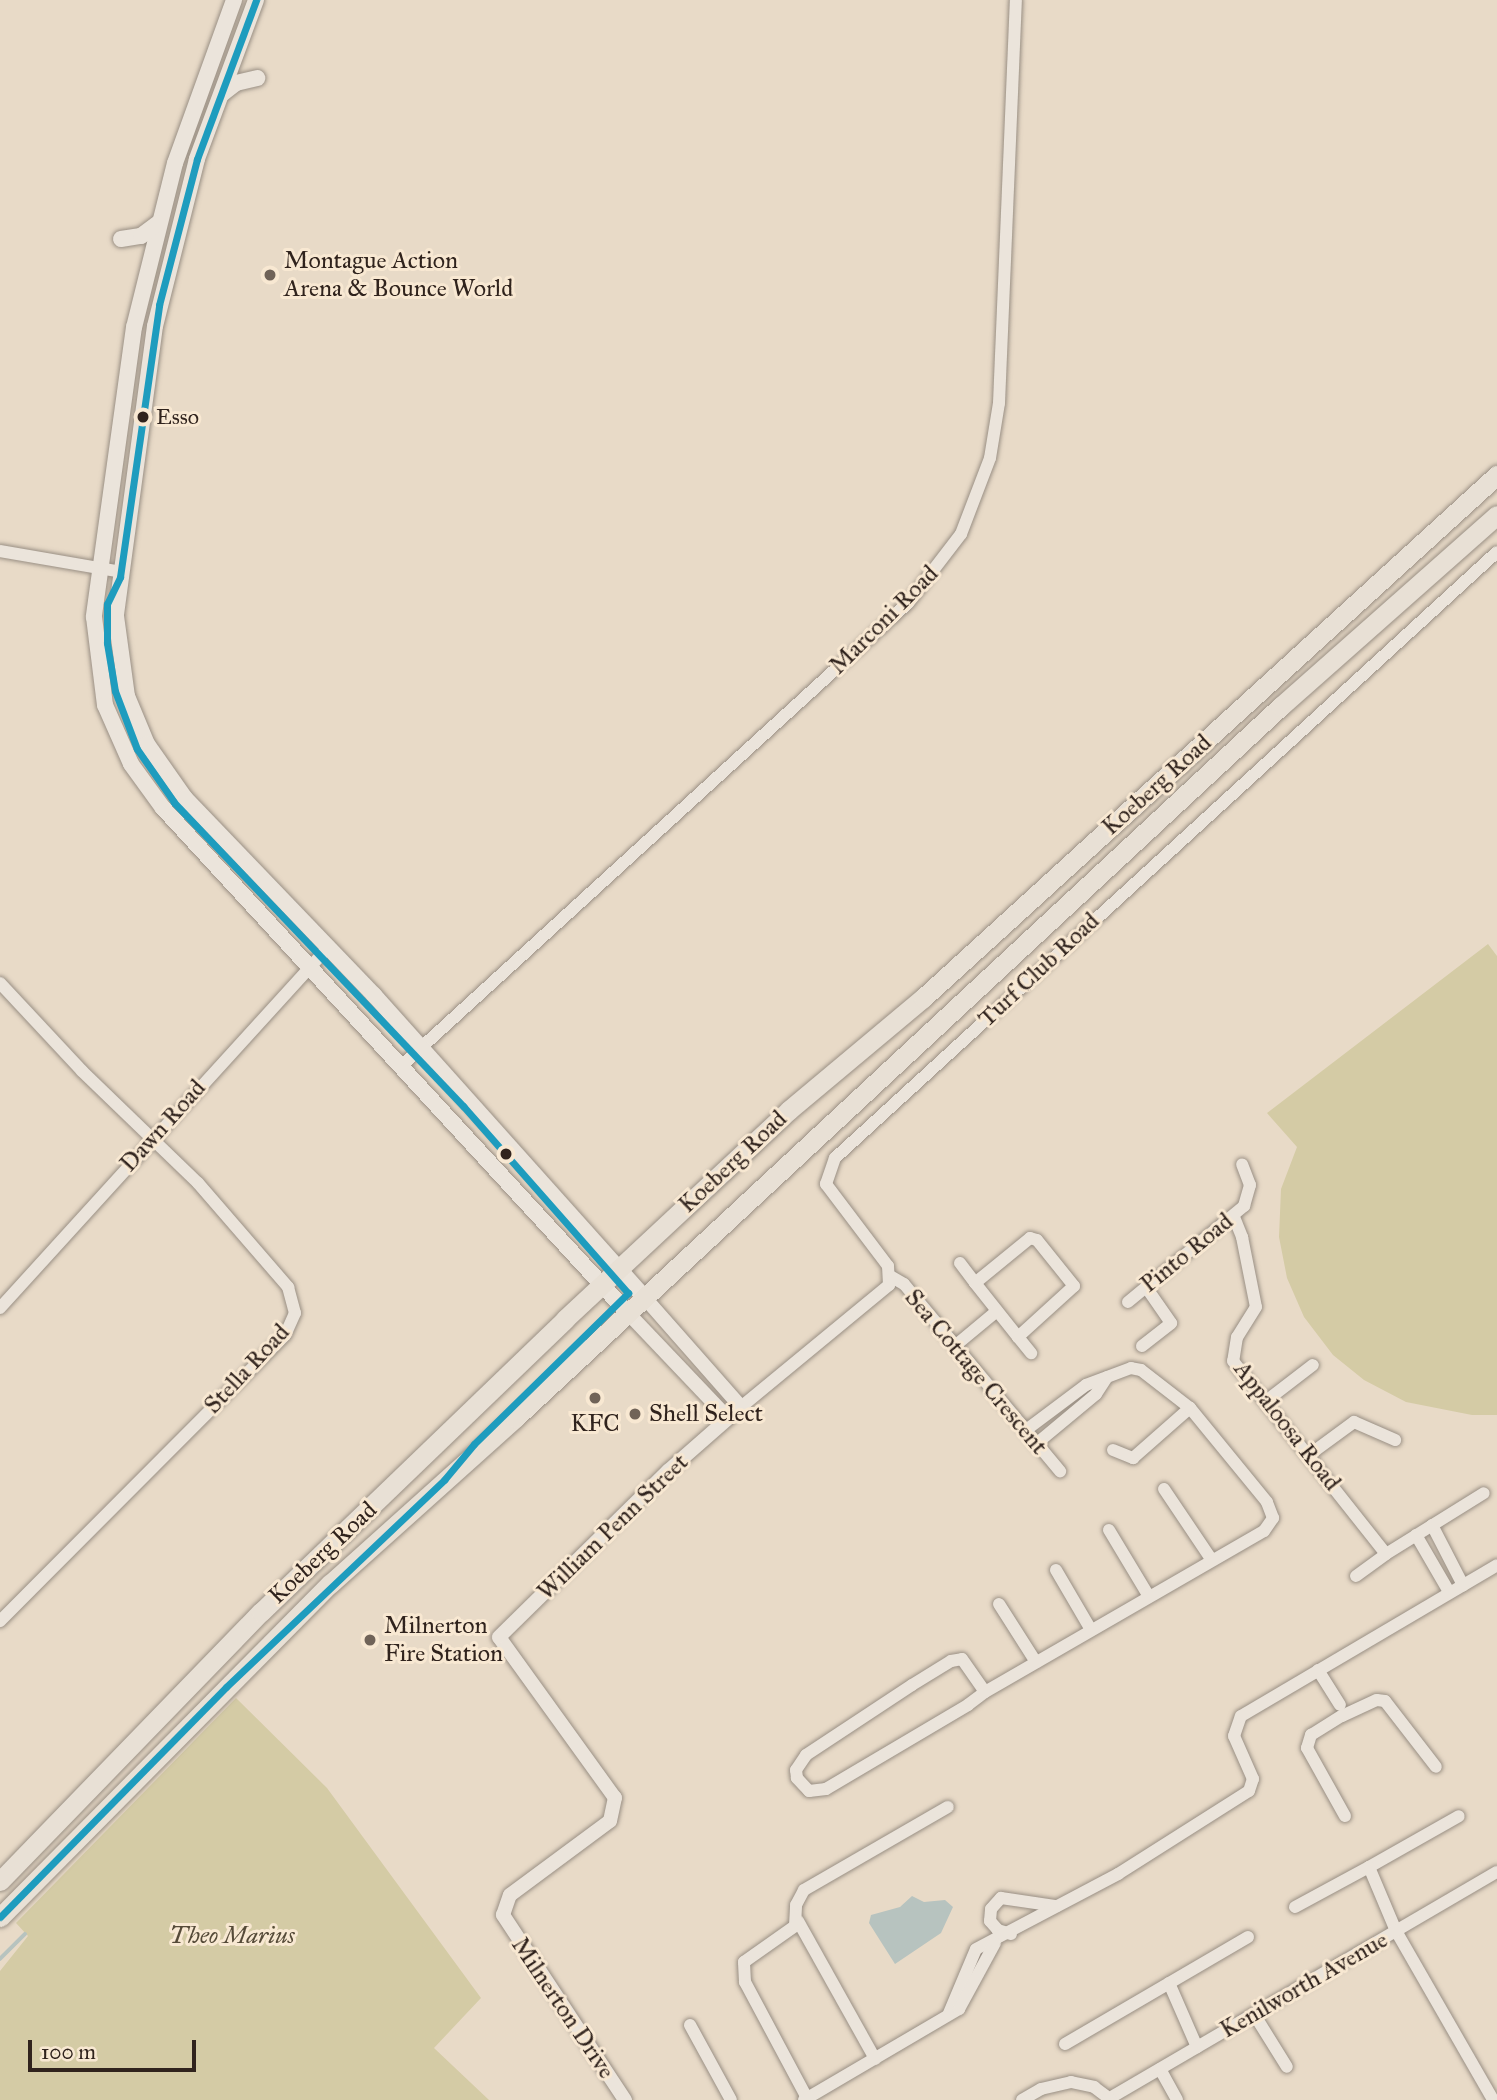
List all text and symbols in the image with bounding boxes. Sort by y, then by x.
place label: Montague Action Arena & Bounce World [284,247,513,303]
marker: Montague Action Arena & Bounce World [262,267,278,283]
place label: Esso [156,404,199,430]
marker: Esso [136,410,150,424]
street label: Marconi Road [824,560,944,680]
street label: Koeberg Road [1096,728,1218,842]
street label: Turf Club Road [973,907,1105,1033]
street label: Dawn Road [114,1074,212,1178]
street label: Koeberg Road [673,1105,793,1219]
unlabelled marker [499,1147,513,1161]
street label: Pinto Road [1135,1207,1239,1299]
street label: Sea Cottage Crescent [899,1284,1053,1460]
street label: Stella Road [198,1318,296,1420]
street label: Appaloosa Road [1227,1355,1347,1497]
marker: KFC [587,1390,603,1406]
place label: Shell Select [649,1400,763,1428]
marker: Shell Select [627,1406,643,1422]
place label: KFC [570,1410,620,1438]
street label: William Penn Street [532,1448,694,1606]
street label: Koeberg Road [263,1496,383,1610]
place label: Milnerton Fire Station [384,1612,503,1668]
marker: Milnerton Fire Station [362,1632,378,1648]
park label: Theo Marius [169,1922,295,1950]
street label: Kenilworth Avenue [1215,1925,1393,2045]
street label: Milnerton Drive [505,1932,621,2084]
scale bar [32,2026,200,2070]
text: 100 m [41,2039,96,2065]

